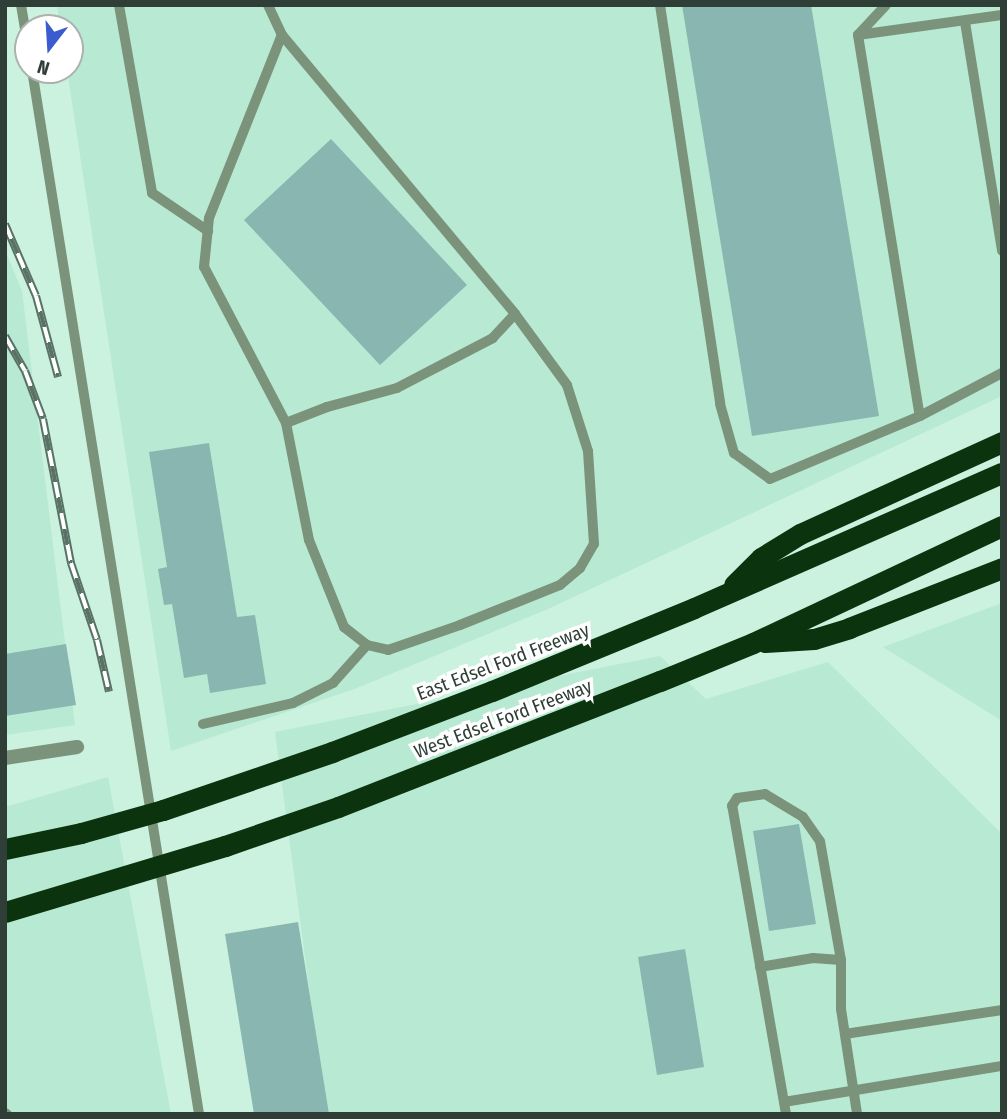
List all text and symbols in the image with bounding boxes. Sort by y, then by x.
north arrow [14,14,84,84]
text: N [34,55,52,80]
street label: East Edsel Ford Freeway [414,619,592,705]
street label: West Edsel Ford Freeway [411,675,595,763]

